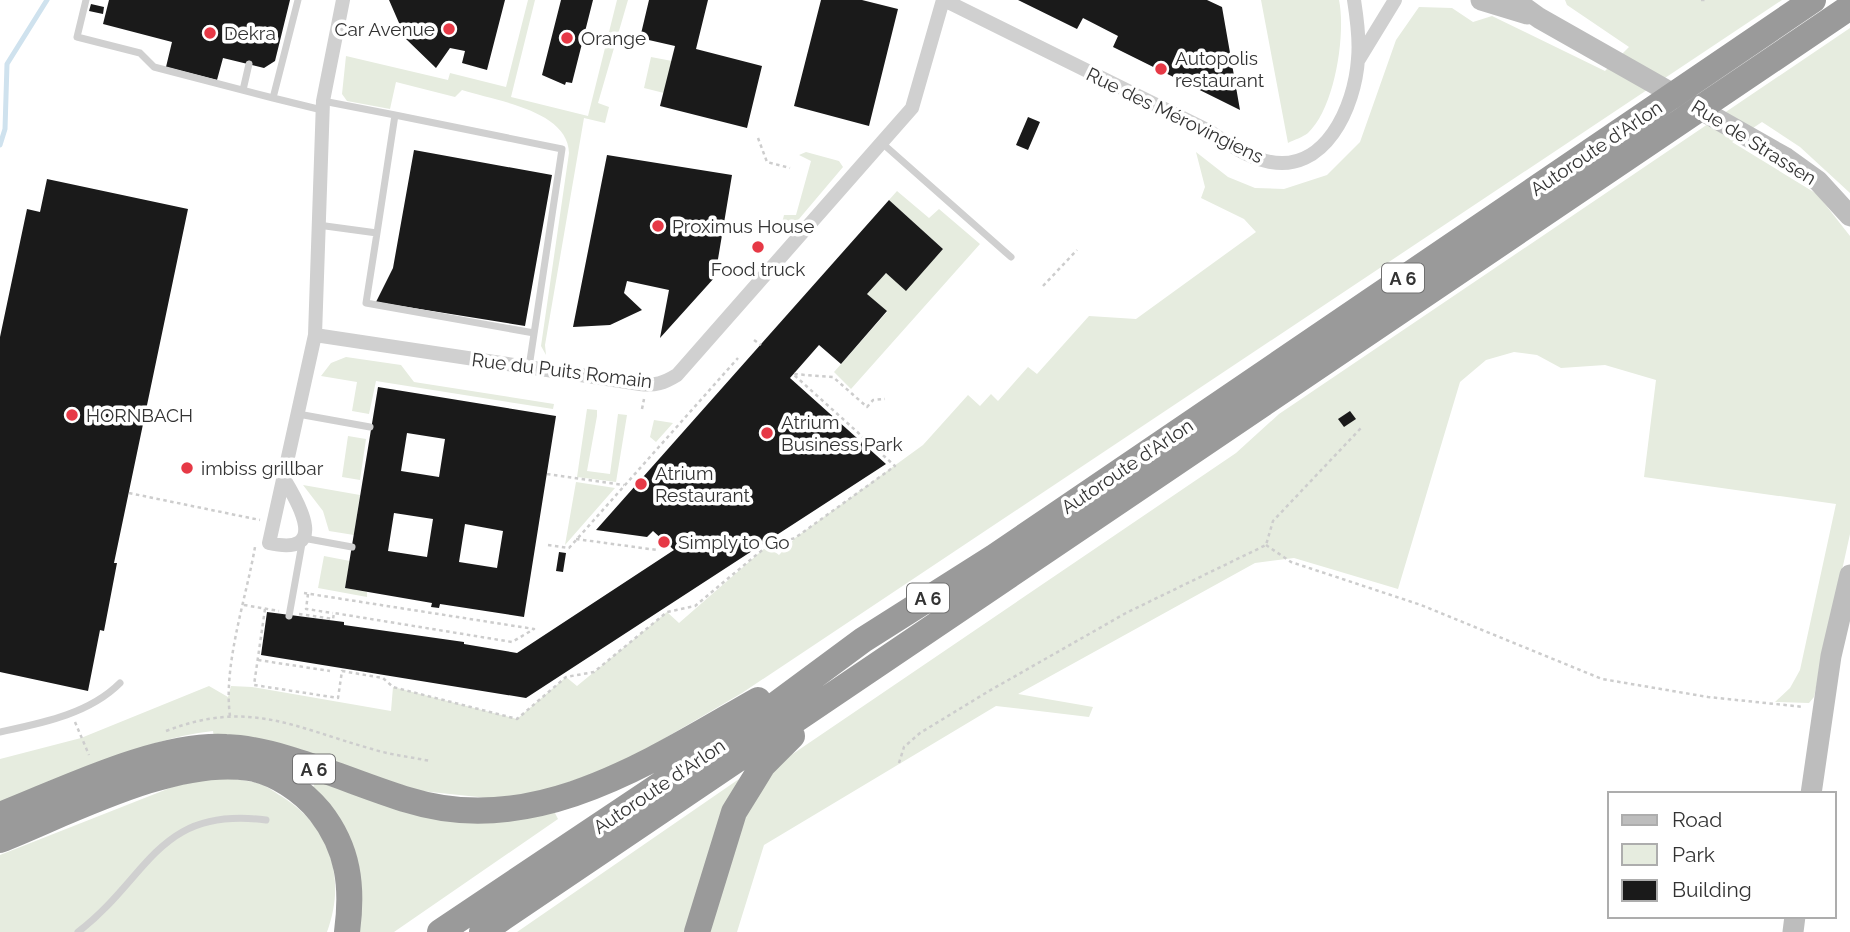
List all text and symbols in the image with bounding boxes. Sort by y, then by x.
place label: Car Avenue [334,18,435,40]
marker: Car Avenue [441,21,457,37]
place label: Dekra [224,22,276,44]
marker: Dekra [202,25,218,41]
place label: Orange [581,27,646,49]
marker: Orange [559,30,575,46]
place label: Autopolis restaurant [1175,47,1265,91]
marker: Autopolis restaurant [1153,61,1169,77]
street label: Rue des Mérovingiens [1083,63,1267,167]
street label: Rue de Strassen [1688,95,1820,189]
street label: Autoroute d'Arlon [1526,96,1666,200]
place label: Proximus House [672,215,814,237]
marker: Proximus House [650,218,666,234]
marker: Food truck [750,239,766,255]
place label: Food truck [711,258,805,280]
road number: A 6 [1382,264,1424,292]
street label: Rue du Puits Romain [471,348,653,392]
place label: HORNBACH [86,404,193,426]
marker: HORNBACH [64,407,80,423]
place label: Atrium Business Park [781,411,903,455]
street label: Autoroute d'Arlon [1057,414,1197,518]
marker: Atrium Business Park [759,425,775,441]
place label: imbiss grillbar [201,457,324,479]
marker: imbiss grillbar [179,460,195,476]
place label: Atrium Restaurant [655,462,750,506]
marker: Atrium Restaurant [633,476,649,492]
place label: Simply to Go [678,531,790,553]
marker: Simply to Go [656,534,672,550]
road number: A 6 [907,584,949,612]
street label: Autoroute d'Arlon [589,734,729,838]
road number: A 6 [293,754,335,784]
legend [1608,792,1836,918]
text: Road [1672,807,1722,832]
text: Park [1672,842,1715,867]
text: Building [1672,877,1752,902]

